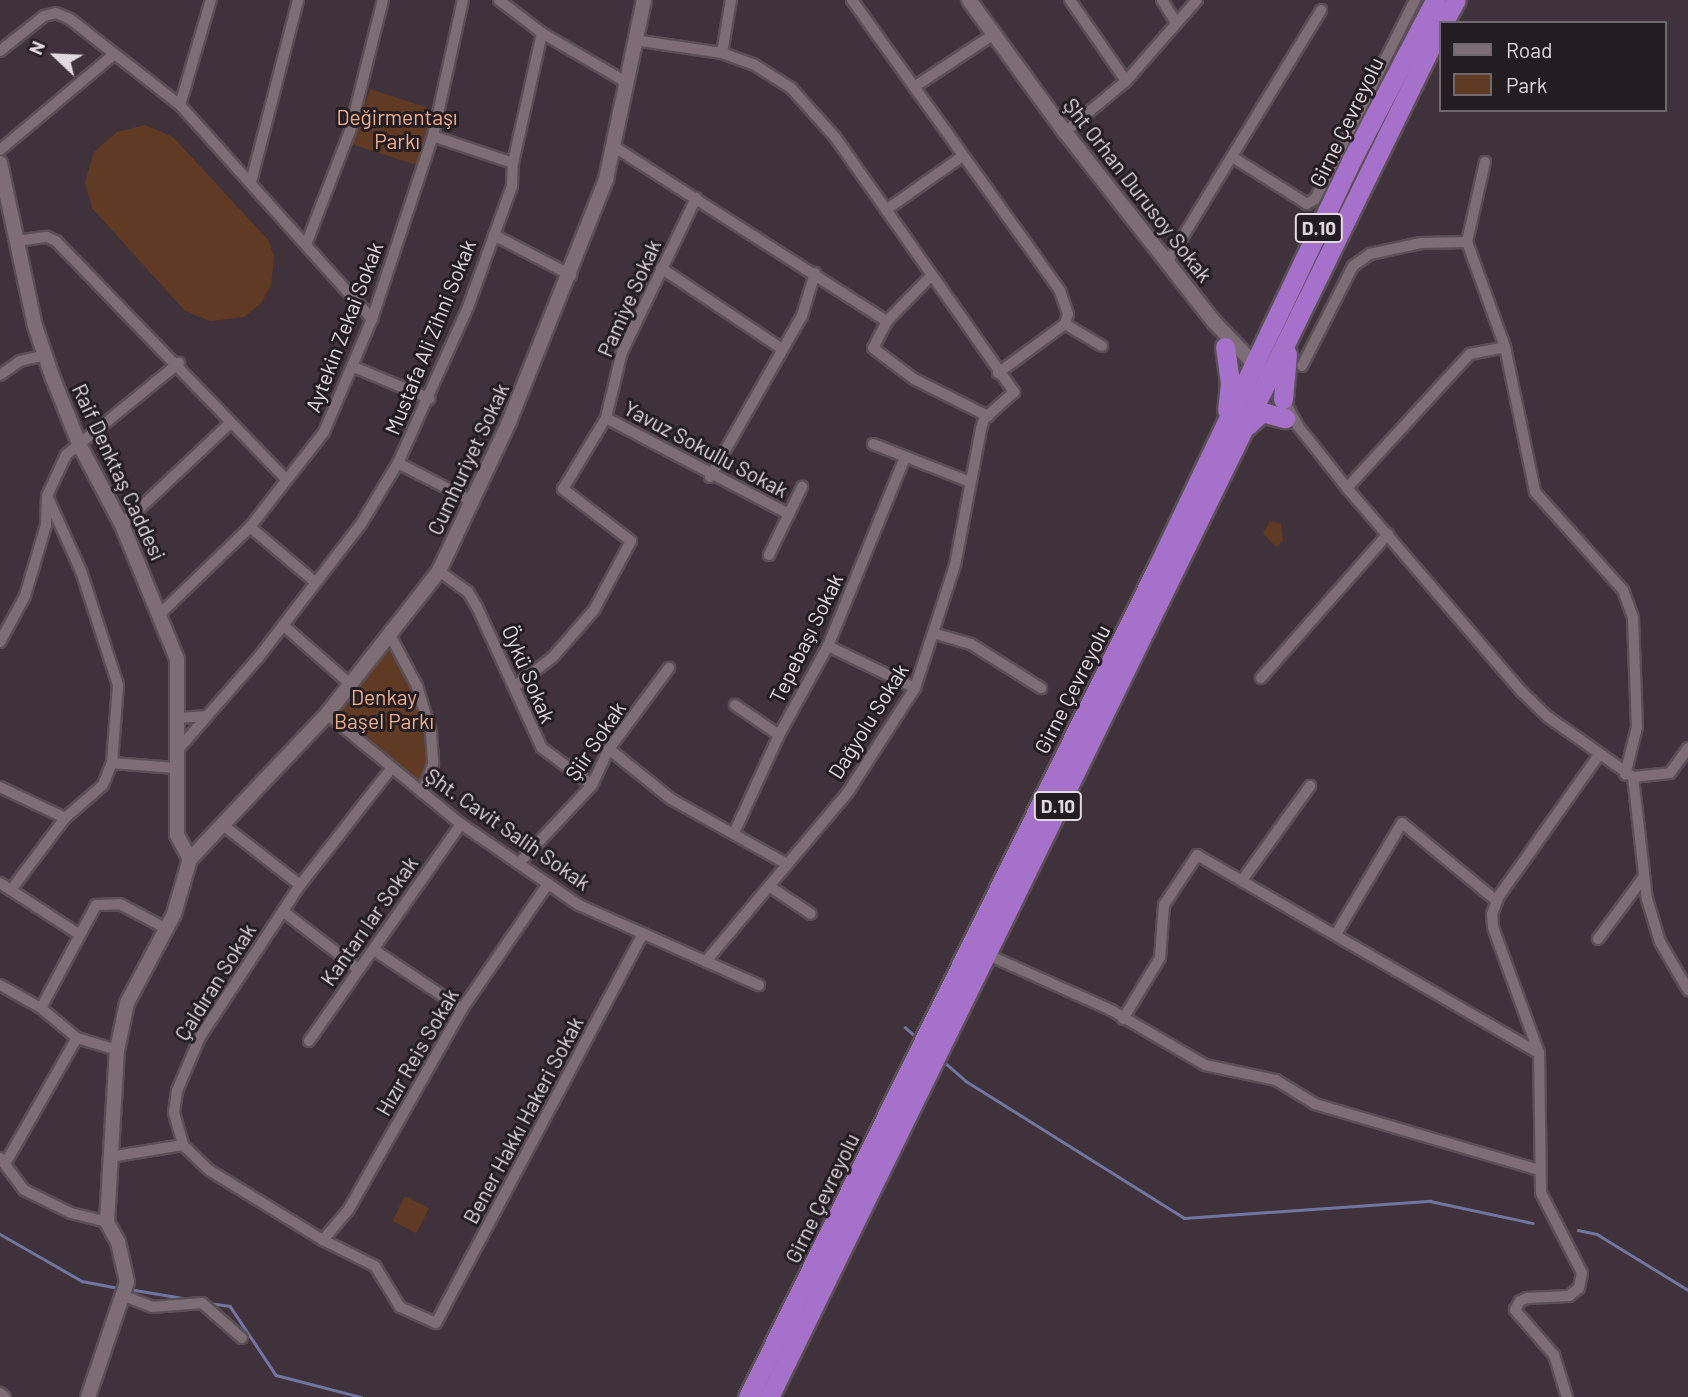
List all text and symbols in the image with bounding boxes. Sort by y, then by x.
north arrow [21,21,91,91]
legend [1440,21,1667,112]
text: N [23,37,49,58]
text: Road [1506,37,1552,62]
street label: Girne Çevreyolu [1304,53,1388,191]
text: Park [1506,72,1547,97]
street label: Şht Orhan Durusoy Sokak [1058,93,1218,287]
park label: Değirmentaşı Parkı [336,104,458,154]
road number: D.10 [1294,212,1344,244]
street label: Pamiye Sokak [592,235,666,361]
street label: Mustafa Ali Zihni Sokak [379,236,481,438]
street label: Aytekin Zekai Sokak [300,238,388,416]
street label: Cumhuriyet Sokak [422,379,514,539]
street label: Raif Denktaş Caddesi [67,380,171,564]
street label: Yavuz Sokullu Sokak [620,395,792,503]
street label: Tepebaşı Sokak [764,569,848,707]
street label: Girne Çevreyolu [1029,620,1115,758]
street label: Öykü Sokak [497,621,561,727]
street label: Dağyolu Sokak [823,659,913,783]
park label: Denkay Başel Parkı [334,684,434,734]
street label: Şiir Sokak [559,697,631,785]
street label: Şht. Cavit Salih Sokak [421,763,595,895]
road number: D.10 [1034,790,1082,821]
street label: Kantarı lar Sokak [315,851,423,991]
street label: Çaldıran Sokak [169,919,261,1045]
street label: Hızır Reis Sokak [370,984,464,1120]
street label: Bener Hakkı Hakeri Sokak [458,1012,588,1228]
street label: Girne Çevreyolu [780,1129,864,1267]

